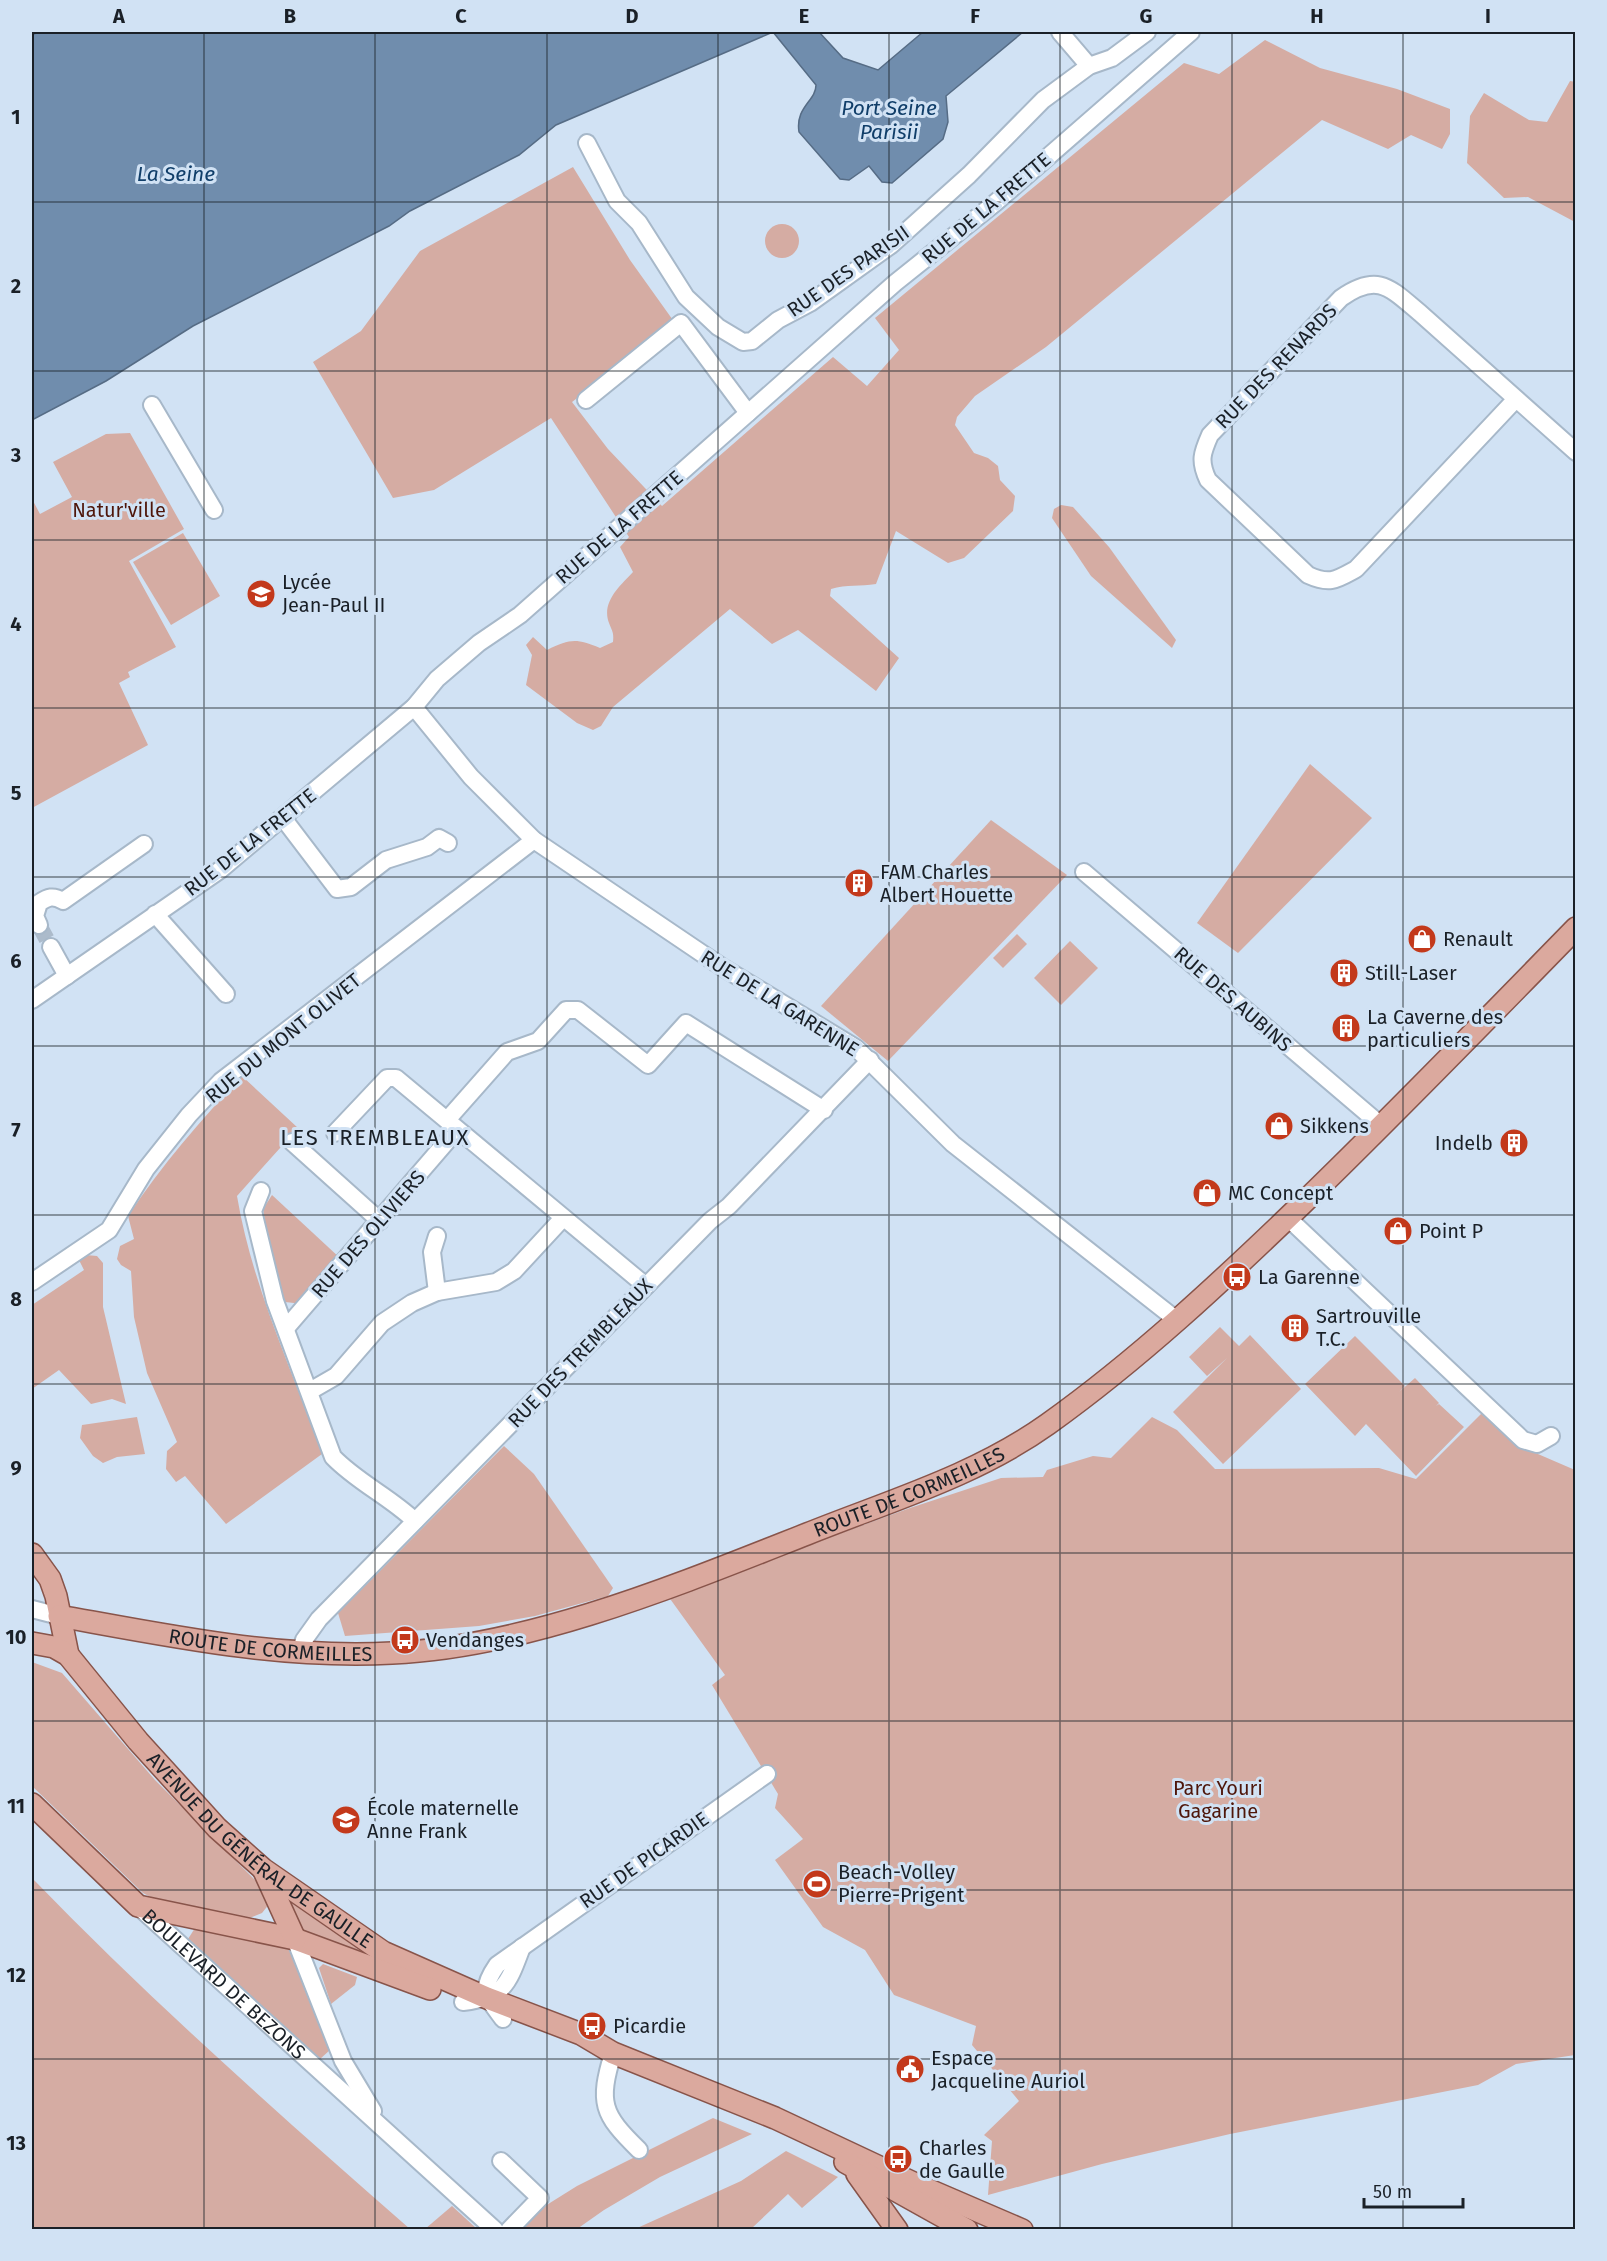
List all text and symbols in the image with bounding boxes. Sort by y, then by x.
text: A [112,4,126,28]
text: B [284,4,296,28]
text: C [455,4,467,28]
text: D [625,4,639,28]
text: E [799,4,809,28]
text: F [970,4,980,28]
text: G [1140,4,1152,28]
text: H [1310,4,1324,28]
text: I [1485,4,1491,28]
water label: Port Seine Parisii [841,95,937,145]
text: 1 [11,105,21,129]
street label: RUE DE LA FRETTE [917,147,1055,269]
water label: La Seine [137,161,215,187]
street label: RUE DES PARISII [782,220,914,322]
text: 2 [11,274,21,298]
street label: RUE DES RENARDS [1210,298,1342,434]
text: 3 [10,443,21,467]
street label: RUE DE LA FRETTE [550,465,688,589]
park label: Natur'ville [72,498,166,522]
place label: Lycée Jean-Paul II [282,570,385,617]
school or university icon: Lycée Jean-Paul II [245,578,277,610]
text: 4 [10,612,22,636]
text: 5 [11,781,22,805]
street label: RUE DE LA FRETTE [179,783,321,901]
place label: FAM Charles Albert Houette [880,860,1013,907]
building icon: FAM Charles Albert Houette [843,867,875,899]
shop icon: Renault [1406,923,1438,955]
place label: Renault [1443,927,1514,951]
street label: RUE DES AUBINS [1169,941,1297,1057]
street label: RUE DE LA GARENNE [697,945,863,1061]
text: 6 [10,949,22,973]
building icon: Still-Laser [1328,957,1360,989]
place label: Still-Laser [1365,961,1457,985]
street label: RUE DU MONT OLIVET [200,968,366,1108]
place label: La Caverne des particuliers [1367,1005,1503,1052]
building icon: La Caverne des particuliers [1330,1012,1362,1044]
shop icon: Sikkens [1263,1110,1295,1142]
place label: Sikkens [1300,1114,1369,1138]
text: 7 [11,1118,21,1142]
district label: LES TREMBLEAUX [280,1124,470,1151]
building icon: Indelb [1498,1127,1530,1159]
place label: Indelb [1435,1131,1493,1155]
street label: RUE DES OLIVIERS [306,1165,430,1303]
shop icon: MC Concept [1191,1177,1223,1209]
place label: MC Concept [1228,1181,1334,1205]
shop icon: Point P [1382,1215,1414,1247]
place label: Point P [1419,1219,1483,1243]
bus stop icon: La Garenne [1221,1261,1253,1293]
place label: La Garenne [1258,1265,1360,1289]
street label: RUE DES TREMBLEAUX [503,1273,657,1432]
text: 8 [10,1287,22,1311]
place label: Sartrouville T.C. [1316,1304,1421,1351]
building icon: Sartrouville T.C. [1279,1312,1311,1344]
street label: ROUTE DE CORMEILLES [810,1441,1009,1542]
text: 9 [10,1456,22,1480]
street label: ROUTE DE CORMEILLES [167,1624,373,1666]
bus stop icon: Vendanges [389,1624,421,1656]
text: 10 [6,1625,26,1649]
place label: Vendanges [426,1628,524,1652]
street label: AVENUE DU GÉNÉRAL DE GAULLE [142,1747,377,1953]
park label: Parc Youri Gagarine [1173,1776,1263,1823]
text: 11 [7,1794,25,1818]
place label: École maternelle Anne Frank [367,1796,519,1843]
school or university icon: École maternelle Anne Frank [330,1804,362,1836]
street label: RUE DE PICARDIE [575,1807,713,1913]
place label: Beach-Volley Pierre-Prigent [838,1860,965,1907]
sports icon: Beach-Volley Pierre-Prigent [801,1868,833,1900]
street label: BOULEVARD DE BEZONS [137,1904,311,2064]
text: 12 [6,1963,26,1987]
bus stop icon: Picardie [576,2010,608,2042]
place label: Picardie [613,2014,686,2038]
place label: Espace Jacqueline Auriol [931,2046,1085,2093]
public building icon: Espace Jacqueline Auriol [894,2053,926,2085]
text: 13 [6,2131,26,2155]
place label: Charles de Gaulle [919,2136,1005,2183]
bus stop icon: Charles de Gaulle [882,2143,914,2175]
scale bar [1364,2171,1463,2209]
text: 50 m [1373,2181,1412,2203]

